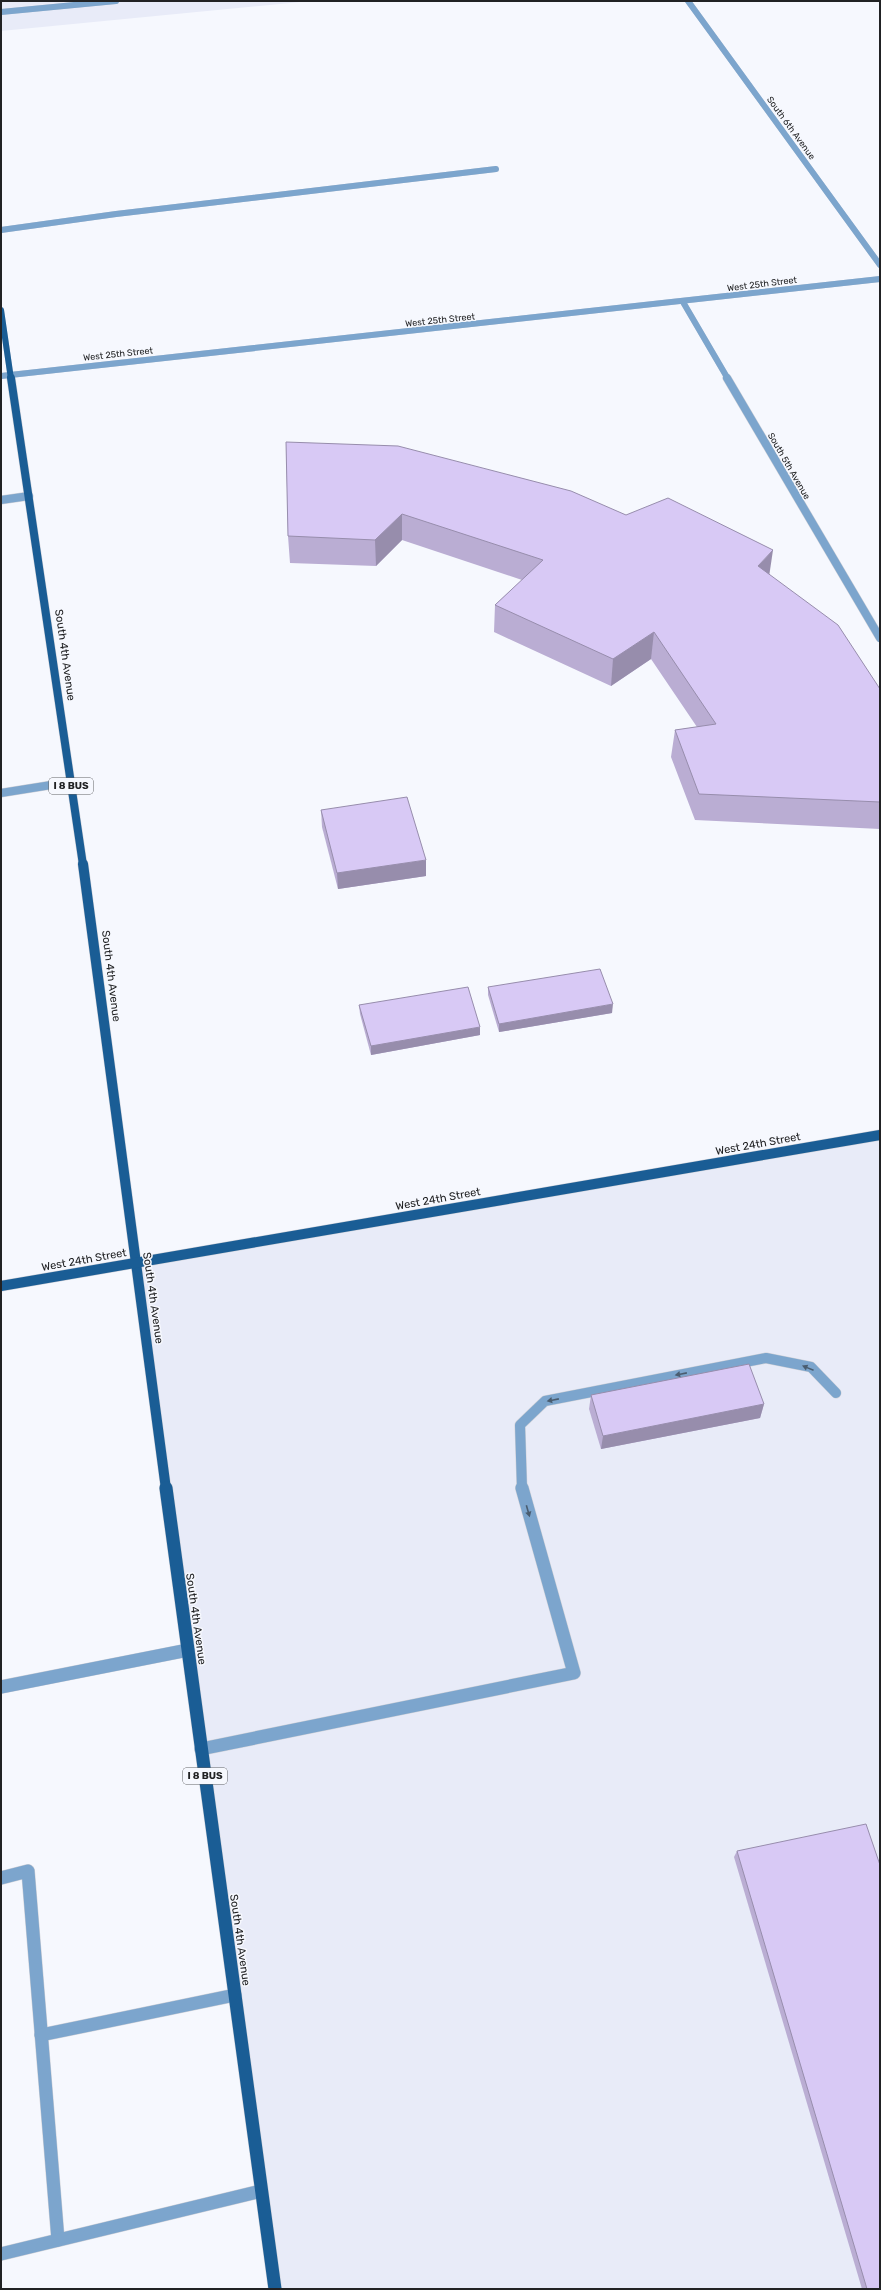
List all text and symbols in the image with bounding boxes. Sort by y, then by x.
street label: South 6th Avenue [765,95,817,161]
street label: West 25th Street [727,275,798,293]
street label: West 25th Street [405,311,476,329]
street label: West 25th Street [83,345,154,363]
street label: South 5th Avenue [766,431,812,501]
street label: South 4th Avenue [52,608,78,702]
road number: I 8 BUS [49,778,93,794]
street label: South 4th Avenue [99,929,123,1023]
street label: West 24th Street [715,1130,802,1158]
street label: West 24th Street [395,1185,482,1213]
street label: West 24th Street [41,1246,128,1274]
street label: South 4th Avenue [140,1251,166,1345]
one-way arrow [801,1364,813,1370]
one-way arrow [675,1372,687,1378]
one-way arrow [547,1397,559,1403]
one-way arrow [525,1505,531,1517]
street label: South 4th Avenue [183,1572,209,1666]
road number: I 8 BUS [183,1768,227,1784]
street label: South 4th Avenue [227,1893,253,1987]

